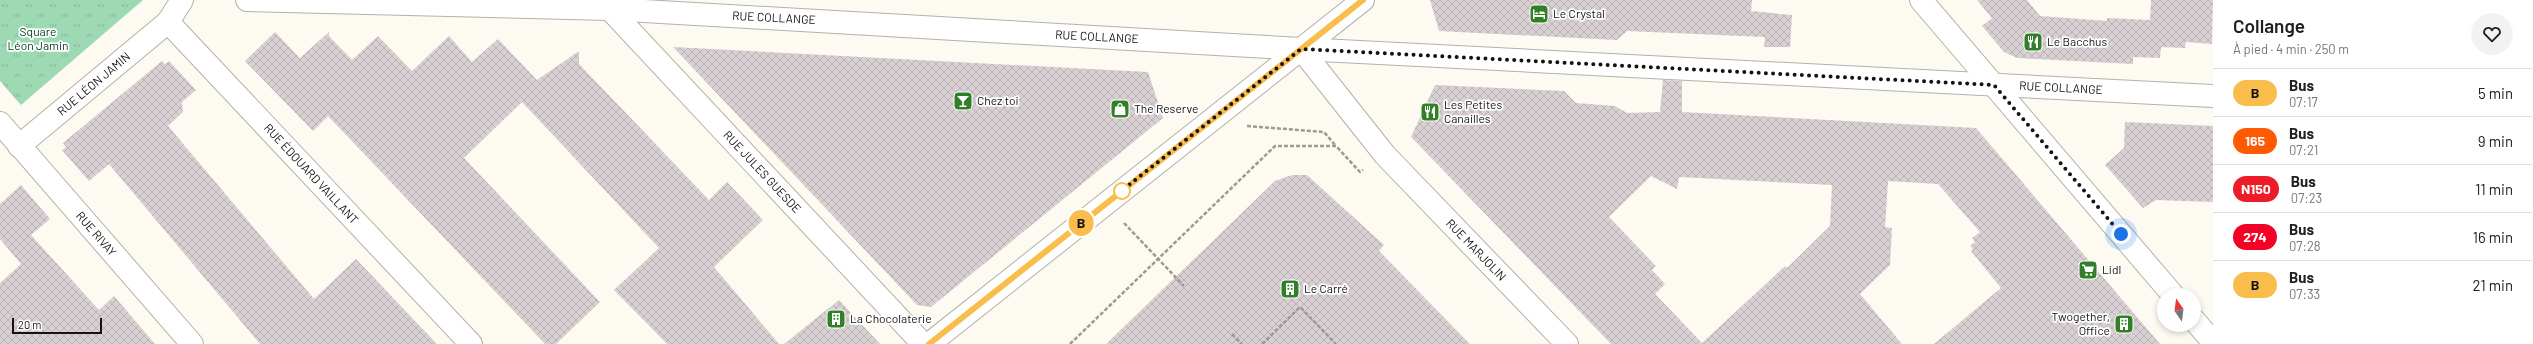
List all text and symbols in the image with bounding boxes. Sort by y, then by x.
hotel icon: Le Crystal [1528,3,1550,25]
place label: Le Crystal [1553,6,1605,20]
street label: RUE COLLANGE [732,8,816,26]
button: heart [2471,13,2513,55]
text: Collange [2233,14,2305,37]
park label: Square Léon Jamin [7,24,69,52]
street label: RUE COLLANGE [1055,27,1139,45]
restaurant icon: Le Bacchus [2022,31,2044,53]
place label: Le Bacchus [2047,34,2108,48]
text: À pied · 4 min · 250 m [2233,41,2349,57]
street label: RUE LÉON JAMIN [54,49,133,118]
text: Bus [2289,76,2314,94]
street label: RUE COLLANGE [2019,78,2103,96]
text: B [2251,84,2259,101]
text: 5 min [2478,84,2513,102]
bar icon: Chez toi [952,90,974,112]
place label: Chez toi [977,93,1019,107]
text: 07:17 [2289,94,2318,110]
place label: Les Petites Canailles [1444,97,1502,125]
shop icon: The Reserve [1109,98,1131,120]
place label: The Reserve [1134,101,1198,115]
restaurant icon: Les Petites Canailles [1419,101,1441,123]
street label: RUE ÉDOUARD VAILLANT [262,120,362,226]
text: Bus [2289,124,2314,142]
street label: RUE JULES GUESDE [721,127,804,215]
text: 165 [2245,132,2265,149]
text: 9 min [2478,132,2513,150]
text: 07:21 [2289,142,2318,158]
text: Bus [2291,172,2316,190]
text: N150 [2241,180,2271,197]
text: 11 min [2475,180,2513,198]
unlabelled marker [1113,182,1131,200]
text: 07:23 [2291,190,2322,206]
street label: RUE RIVAY [74,208,120,259]
line badge: B [1068,210,1094,236]
text: B [1077,214,1085,231]
street label: RUE MARJOLIN [1444,216,1510,283]
text: Bus [2289,220,2314,238]
your location [2111,224,2131,244]
text: 274 [2243,228,2267,245]
text: 16 min [2473,228,2513,246]
text: 07:28 [2289,238,2321,254]
supermarket icon: Lidl [2077,259,2099,281]
place label: Lidl [2102,262,2121,276]
text: Bus [2289,268,2314,286]
text: B [2251,276,2259,293]
text: 21 min [2473,276,2513,294]
building icon: Le Carré [1279,278,1301,300]
place label: Le Carré [1304,281,1348,295]
text: 07:33 [2289,286,2320,302]
north arrow [2157,288,2201,332]
map controls [2157,288,2201,332]
building icon: La Chocolaterie [825,308,847,330]
place label: Twogether, Office [2052,309,2110,337]
place label: La Chocolaterie [850,311,932,325]
building icon: Twogether, Office [2113,313,2135,335]
scale bar [12,316,102,335]
text: 20 m [18,318,41,331]

